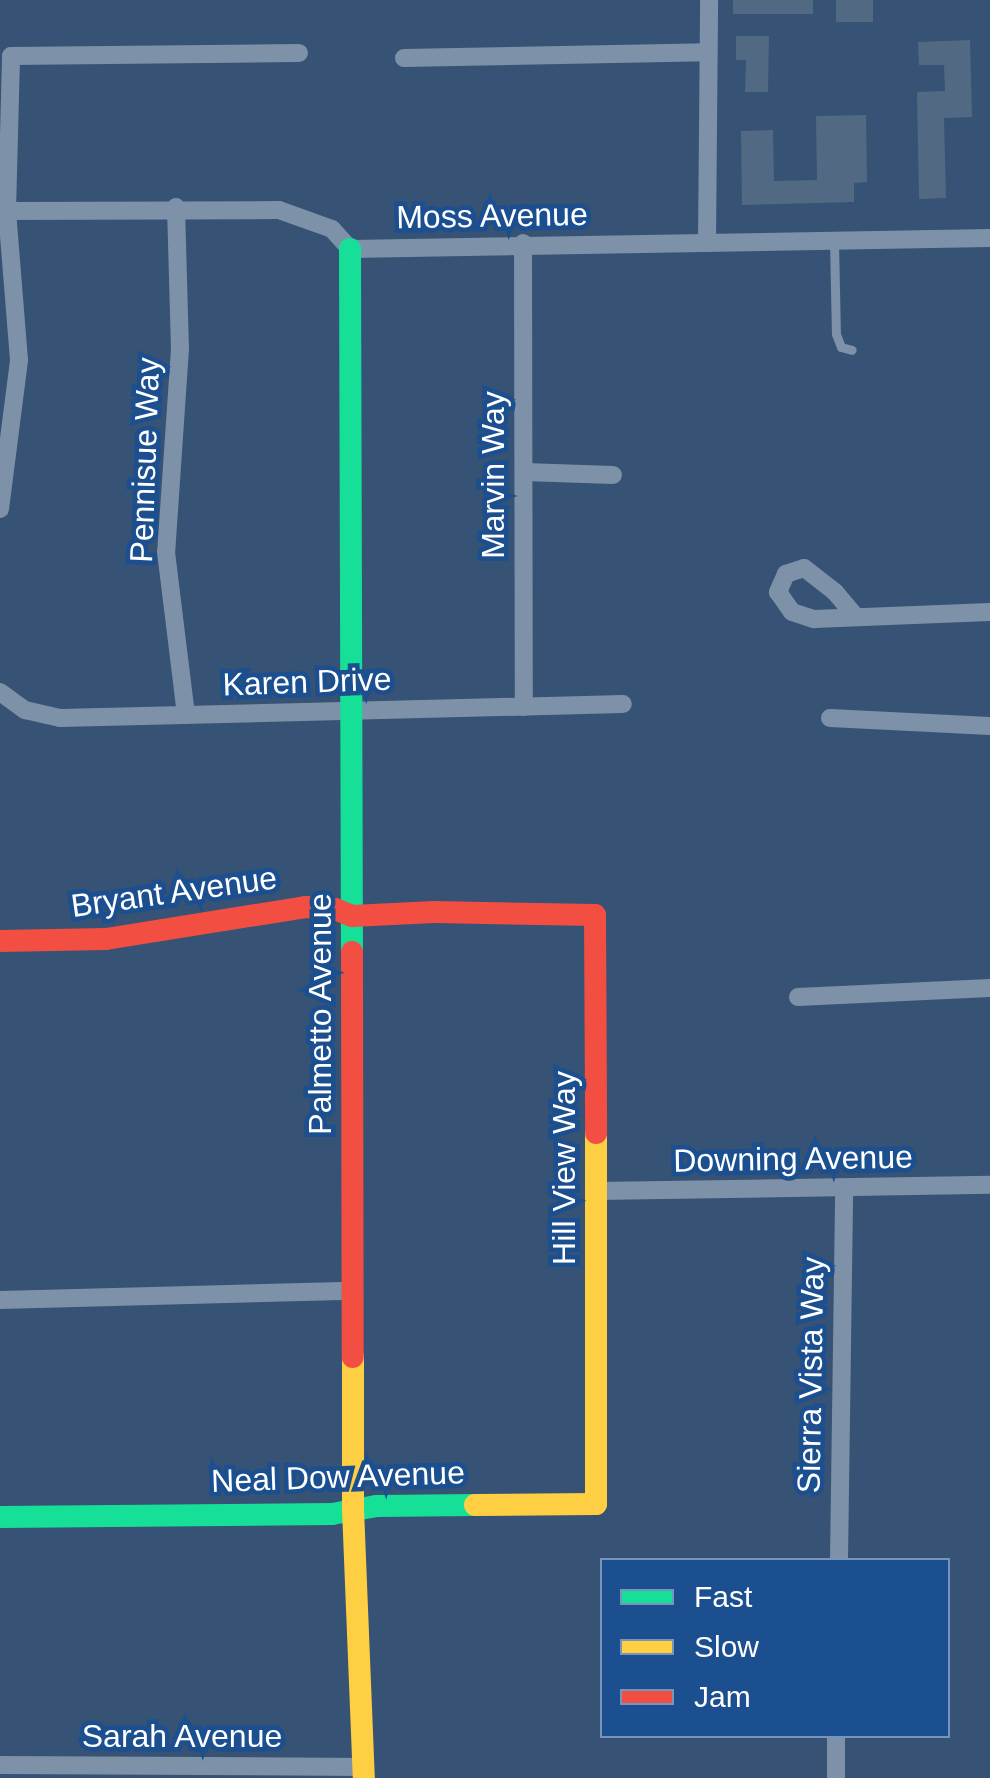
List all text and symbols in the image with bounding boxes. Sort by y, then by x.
street label: Moss Avenue [395,195,589,237]
street label: Pennisue Way [122,357,168,563]
street label: Marvin Way [474,391,512,559]
street label: Karen Drive [222,660,392,704]
street label: Bryant Avenue [68,858,280,926]
street label: Palmetto Avenue [301,892,339,1136]
street label: Hill View Way [545,1071,583,1265]
street label: Downing Avenue [672,1138,914,1180]
street label: Sierra Vista Way [790,1256,832,1494]
street label: Neal Dow Avenue [210,1453,466,1501]
legend [600,1558,950,1738]
text: Fast [694,1580,752,1613]
text: Slow [694,1630,759,1663]
text: Jam [694,1680,751,1713]
street label: Sarah Avenue [81,1717,283,1755]

